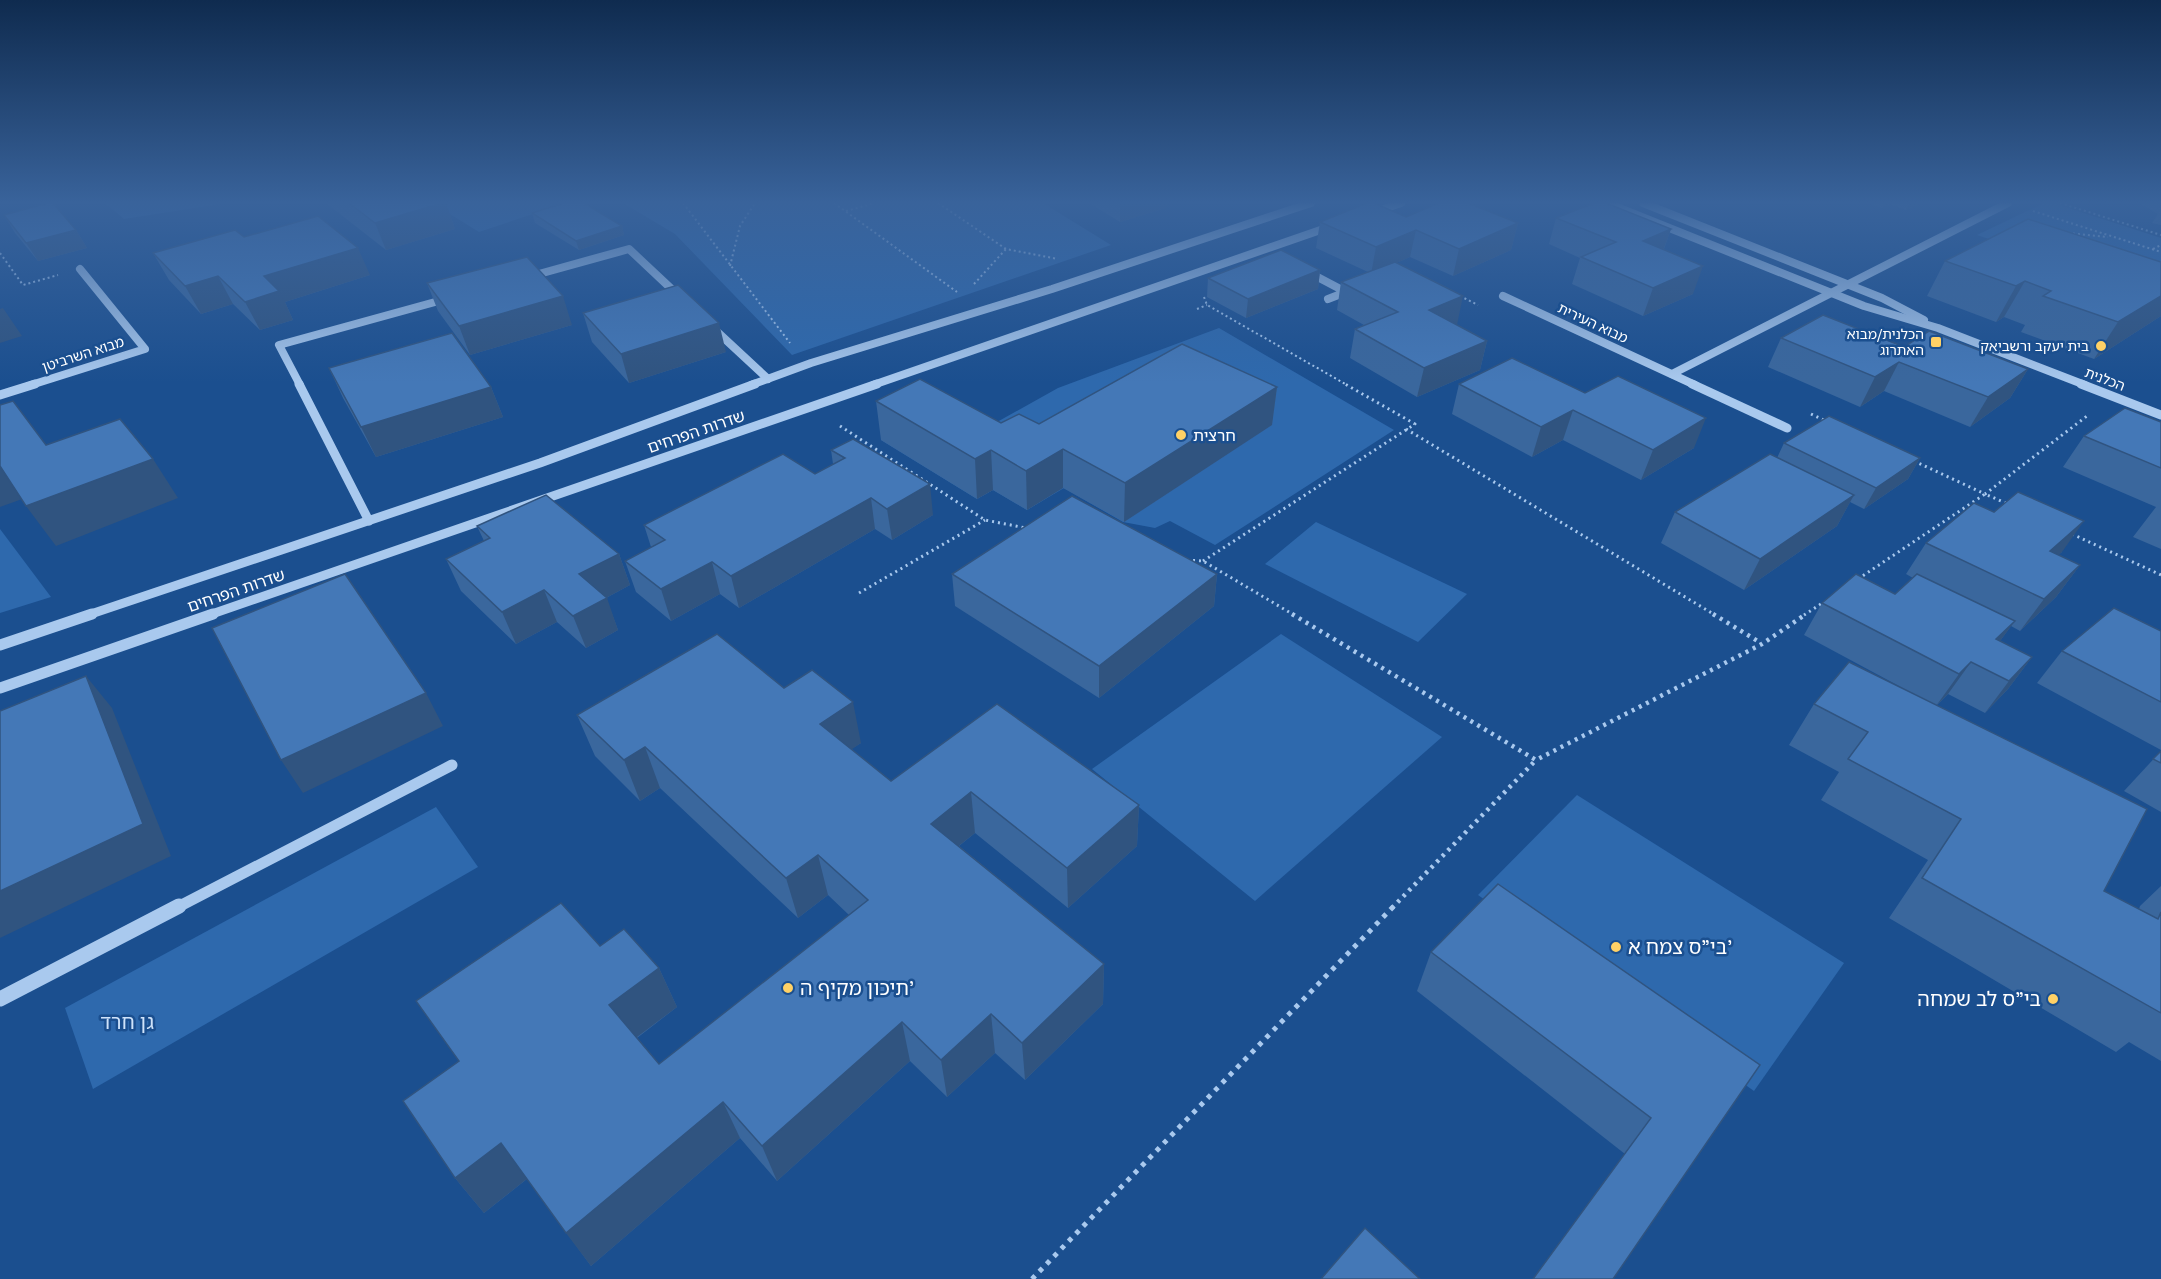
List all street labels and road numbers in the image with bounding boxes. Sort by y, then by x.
street label: מבוא העירית [1555,299,1631,347]
street label: מבוא השרביטן [40,332,126,376]
street label: הכלנית [2082,363,2128,395]
street label: שדרות הפרחים [645,405,748,458]
street label: שדרות הפרחים [185,564,288,617]

